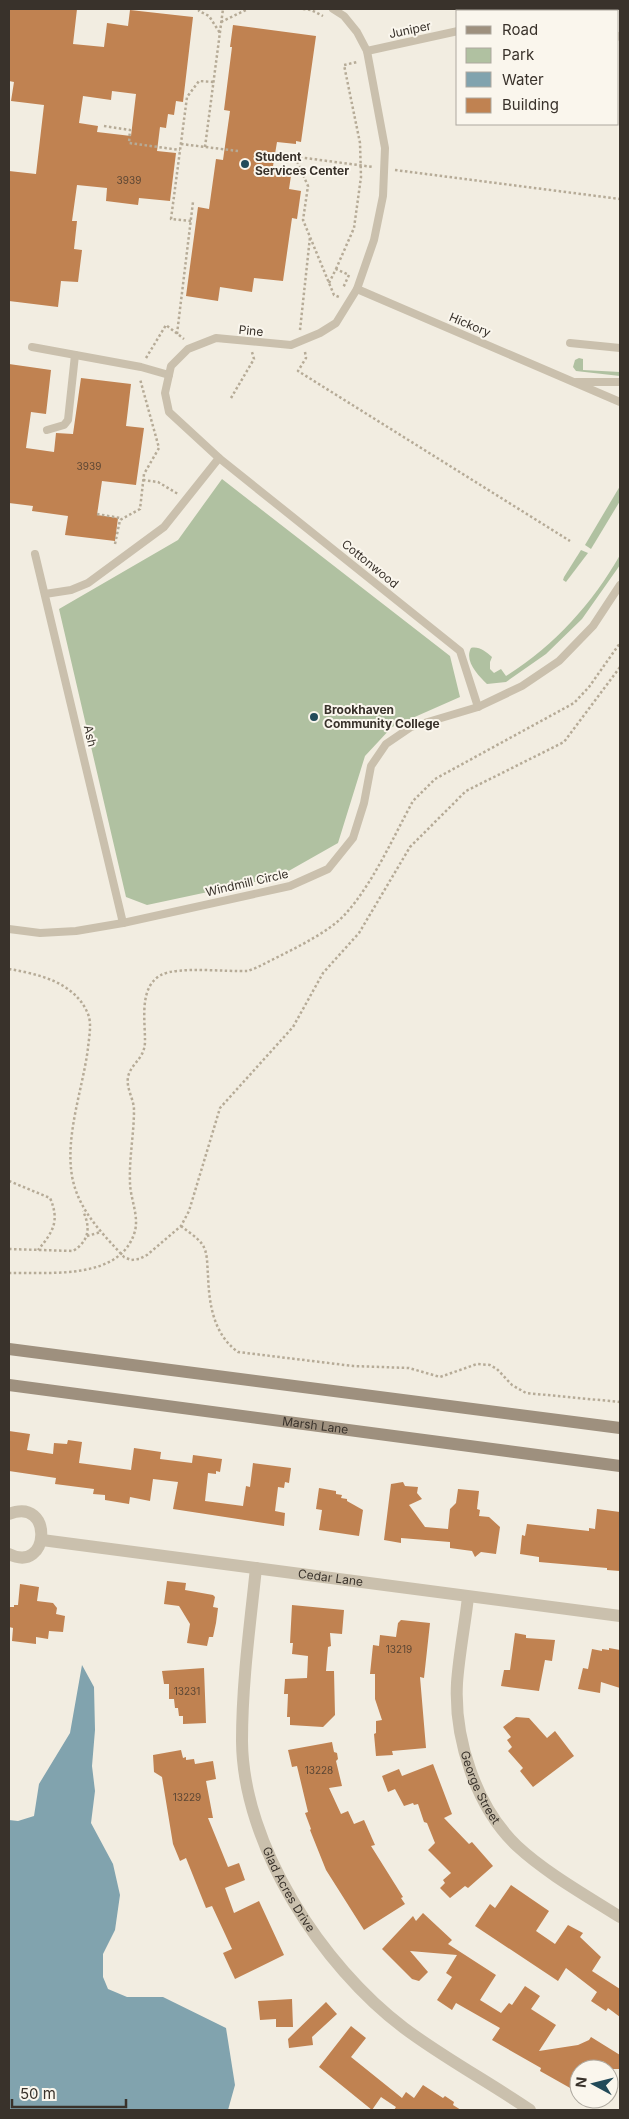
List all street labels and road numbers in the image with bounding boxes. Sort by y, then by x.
street label: Juniper [387,18,433,41]
street label: Hickory [447,309,493,340]
street label: Pine [238,322,264,339]
street label: Cottonwood [339,536,402,591]
street label: Ash [81,724,100,748]
street label: Windmill Circle [204,866,290,899]
street label: Marsh Lane [281,1413,349,1437]
street label: Cedar Lane [297,1566,364,1589]
street label: George Street [458,1749,504,1827]
street label: Glad Acres Drive [259,1844,319,1935]

